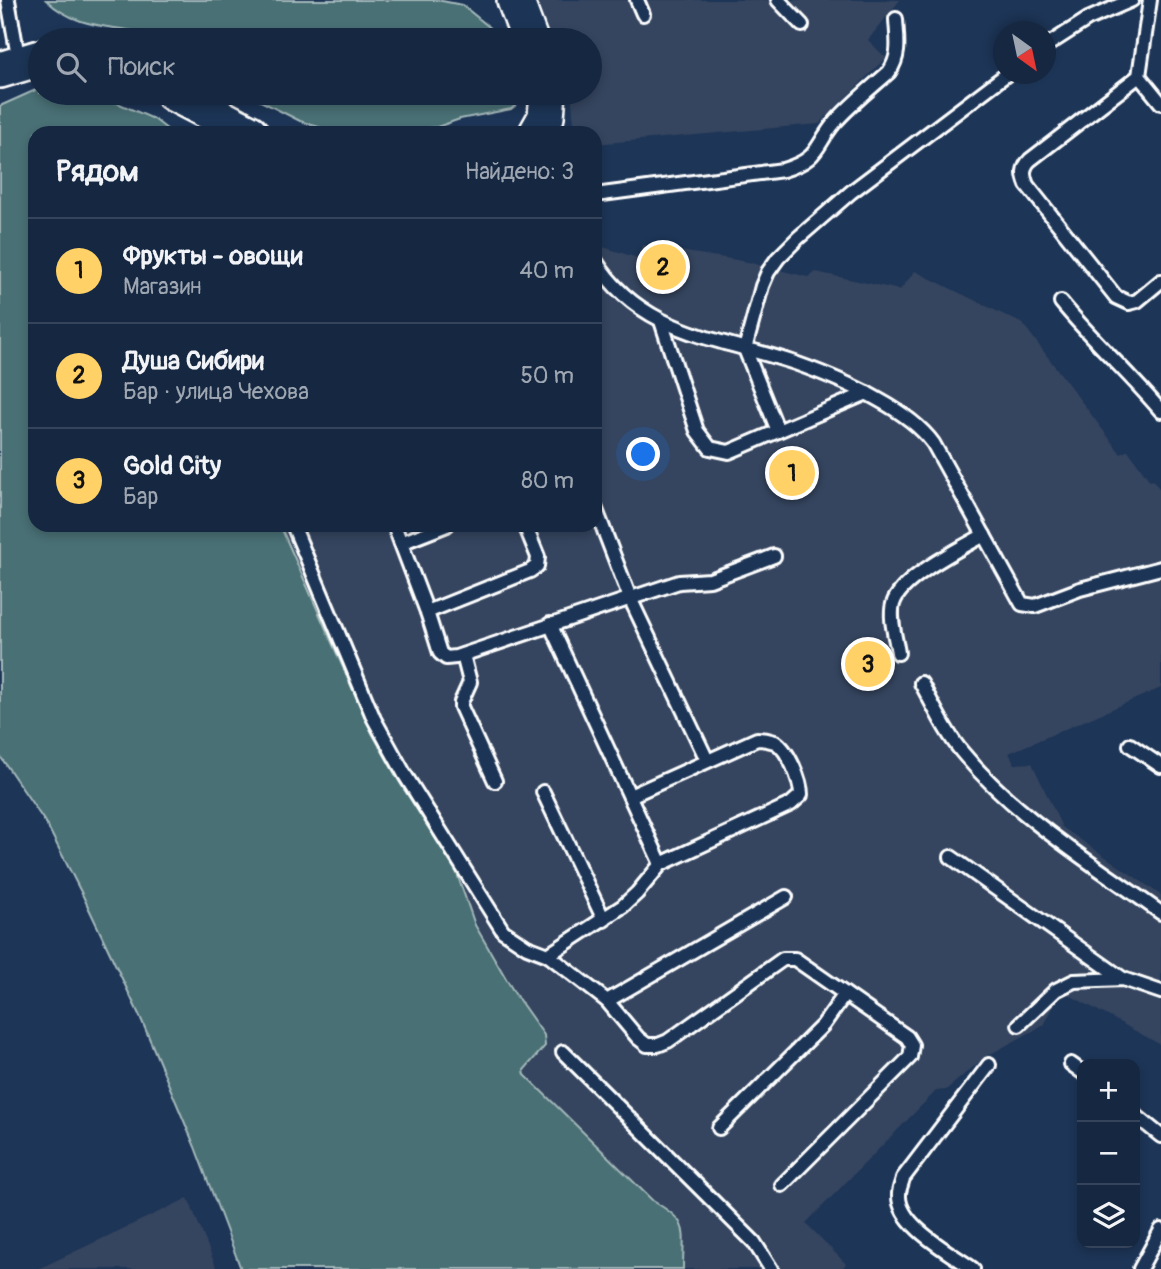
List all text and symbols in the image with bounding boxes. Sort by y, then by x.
north arrow [993,21,1056,84]
search box [28,28,602,105]
icon: search [52,48,90,86]
text: Поиск [108,51,176,83]
text: Рядом [56,153,139,190]
text: Найдено: 3 [465,157,574,186]
text: Фрукты - овощи [123,240,303,272]
pin: 2 [640,241,686,293]
text: 1 [75,256,84,285]
text: 40 m [520,256,574,285]
text: Магазин [123,272,202,301]
text: Душа Сибири [123,345,264,377]
text: 2 [73,361,85,390]
text: 50 m [520,361,574,390]
text: Бар · улица Чехова [123,377,309,406]
your location [626,437,660,471]
pin: 1 [769,447,815,499]
text: Gold City [123,450,221,482]
text: 3 [73,466,85,495]
text: 80 m [521,466,574,495]
text: Бар [123,482,158,511]
pin: 3 [845,638,891,690]
map controls [1077,1059,1140,1248]
button: + [1077,1059,1140,1122]
button: − [1077,1122,1140,1185]
button: layers [1077,1185,1140,1248]

